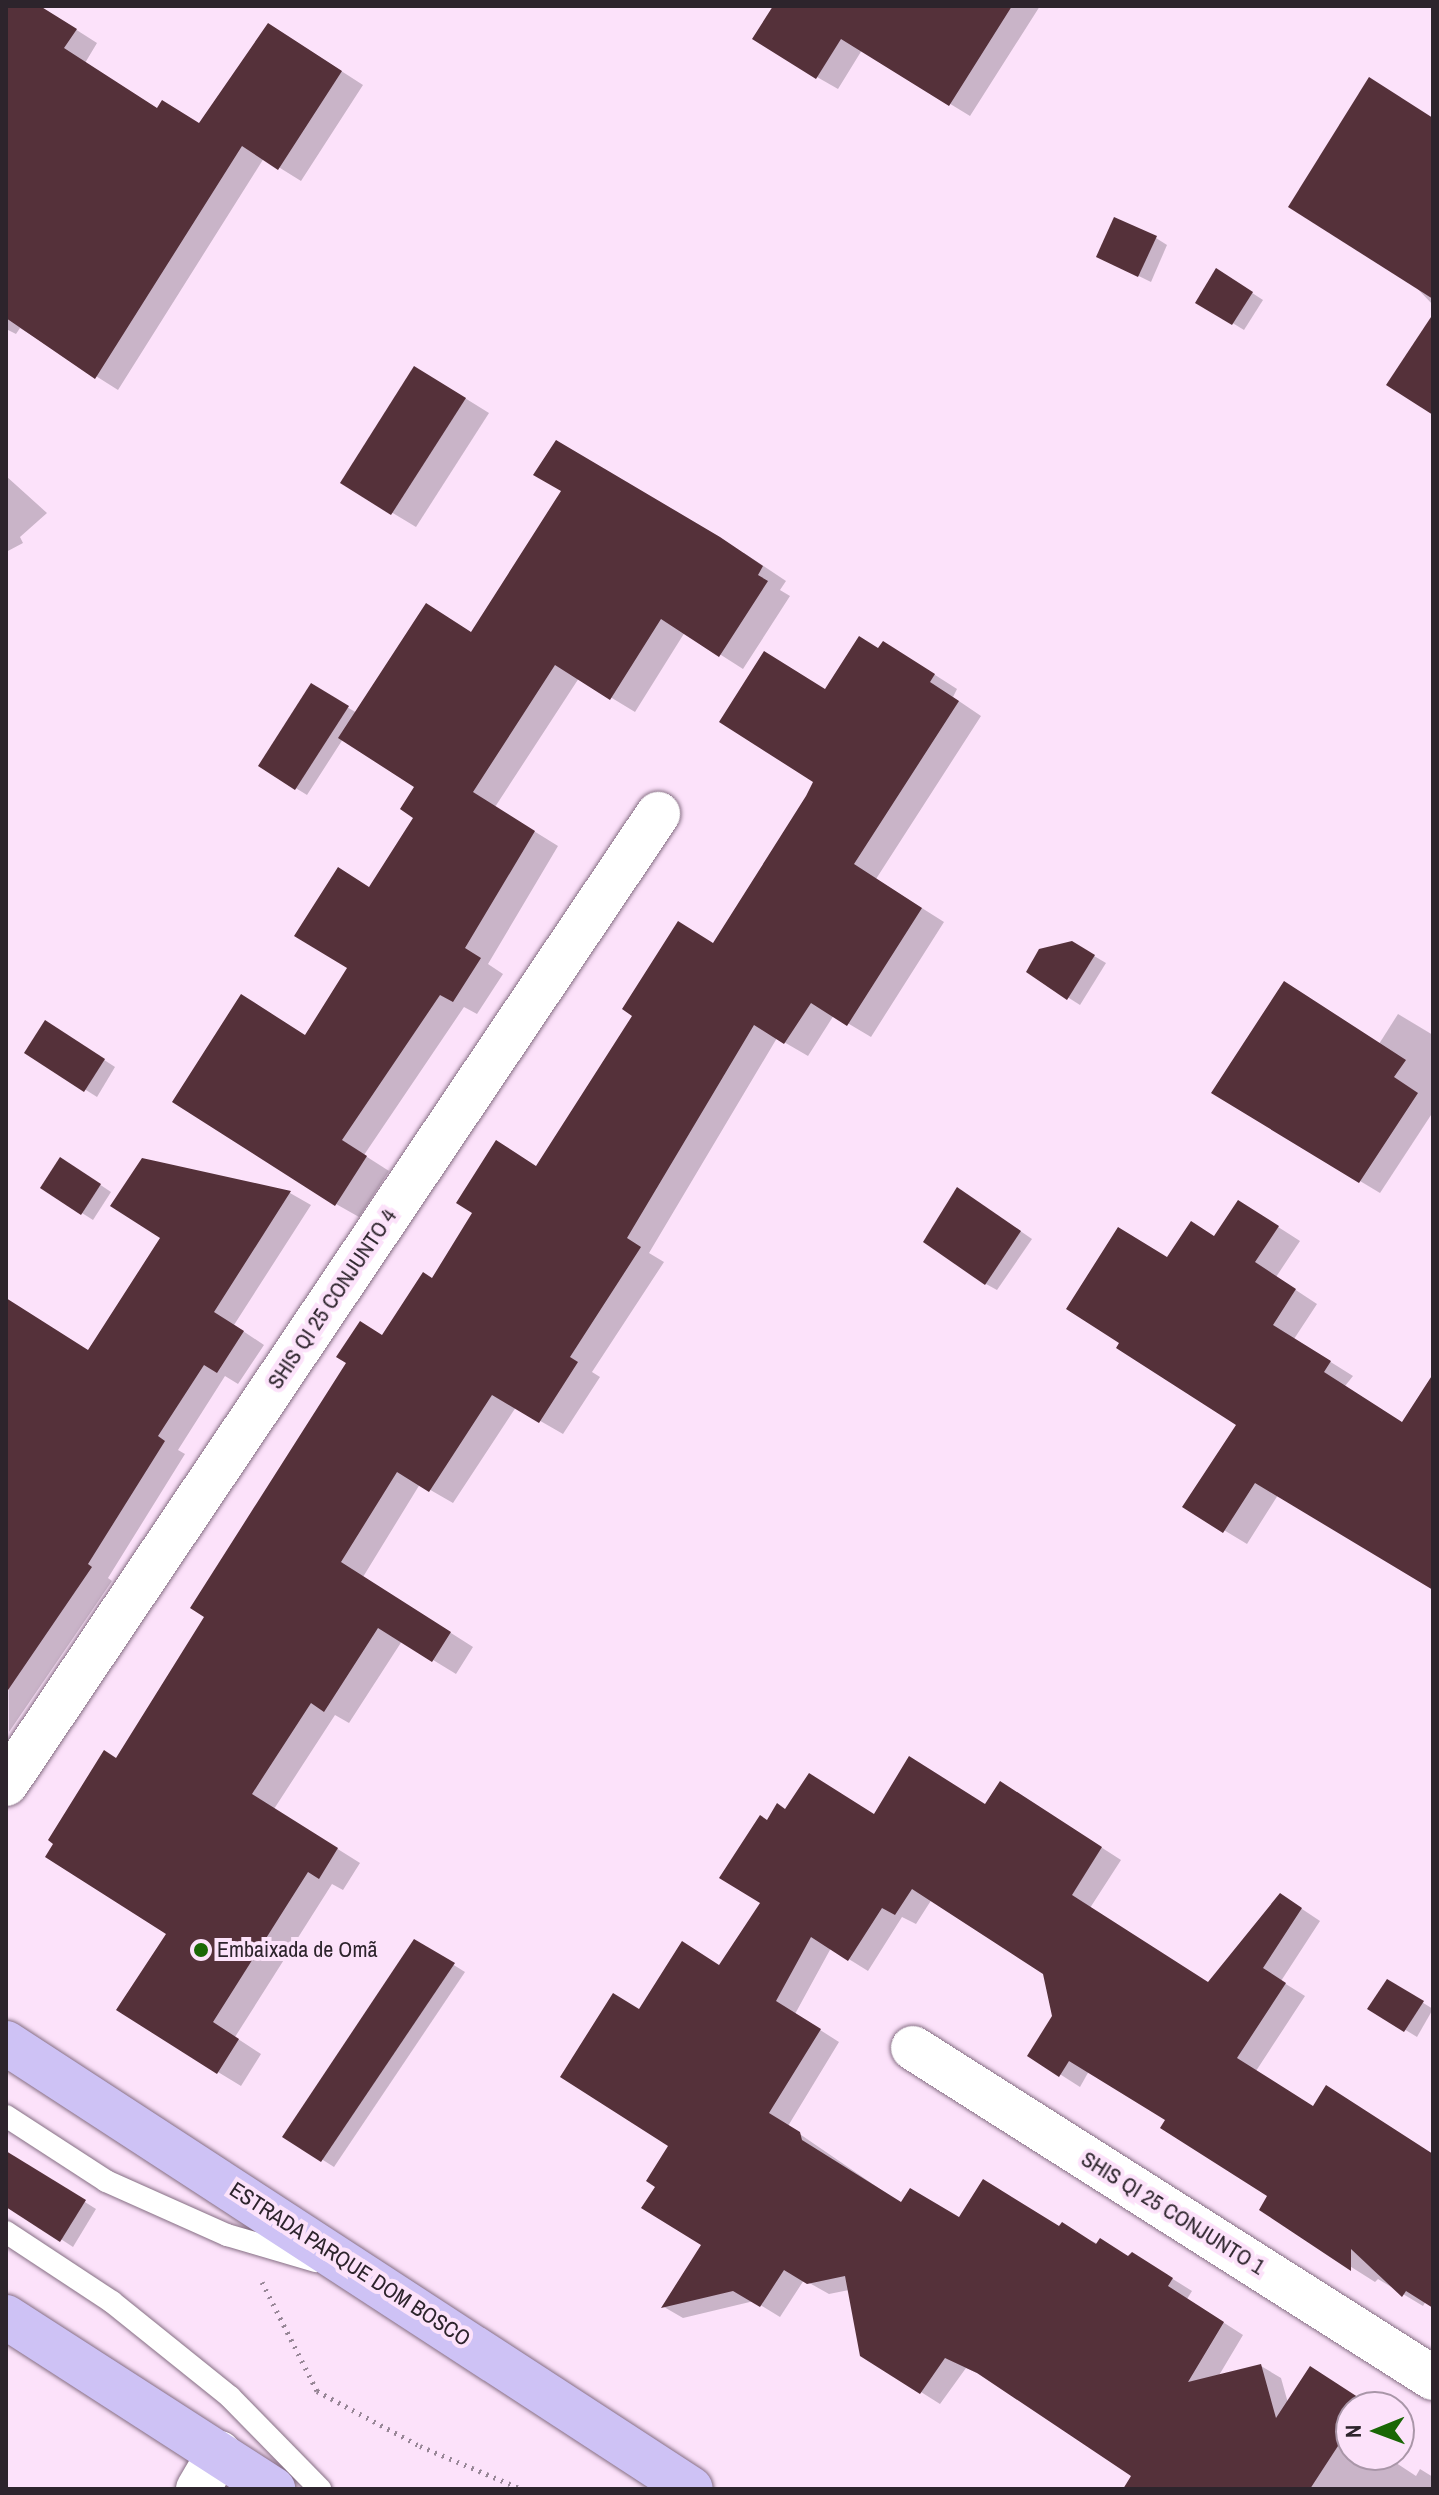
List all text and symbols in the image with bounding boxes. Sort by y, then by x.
street label: SHIS QI 25 CONJUNTO 4 [262,1204,402,1394]
place label: Embaixada de Omã [217,1937,377,1963]
marker: Embaixada de Omã [192,1941,210,1959]
street label: SHIS QI 25 CONJUNTO 1 [1076,2146,1270,2280]
street label: ESTRADA PARQUE DOM BOSCO [224,2176,476,2352]
north arrow [1335,2391,1415,2471]
text: N [1338,2425,1368,2438]

